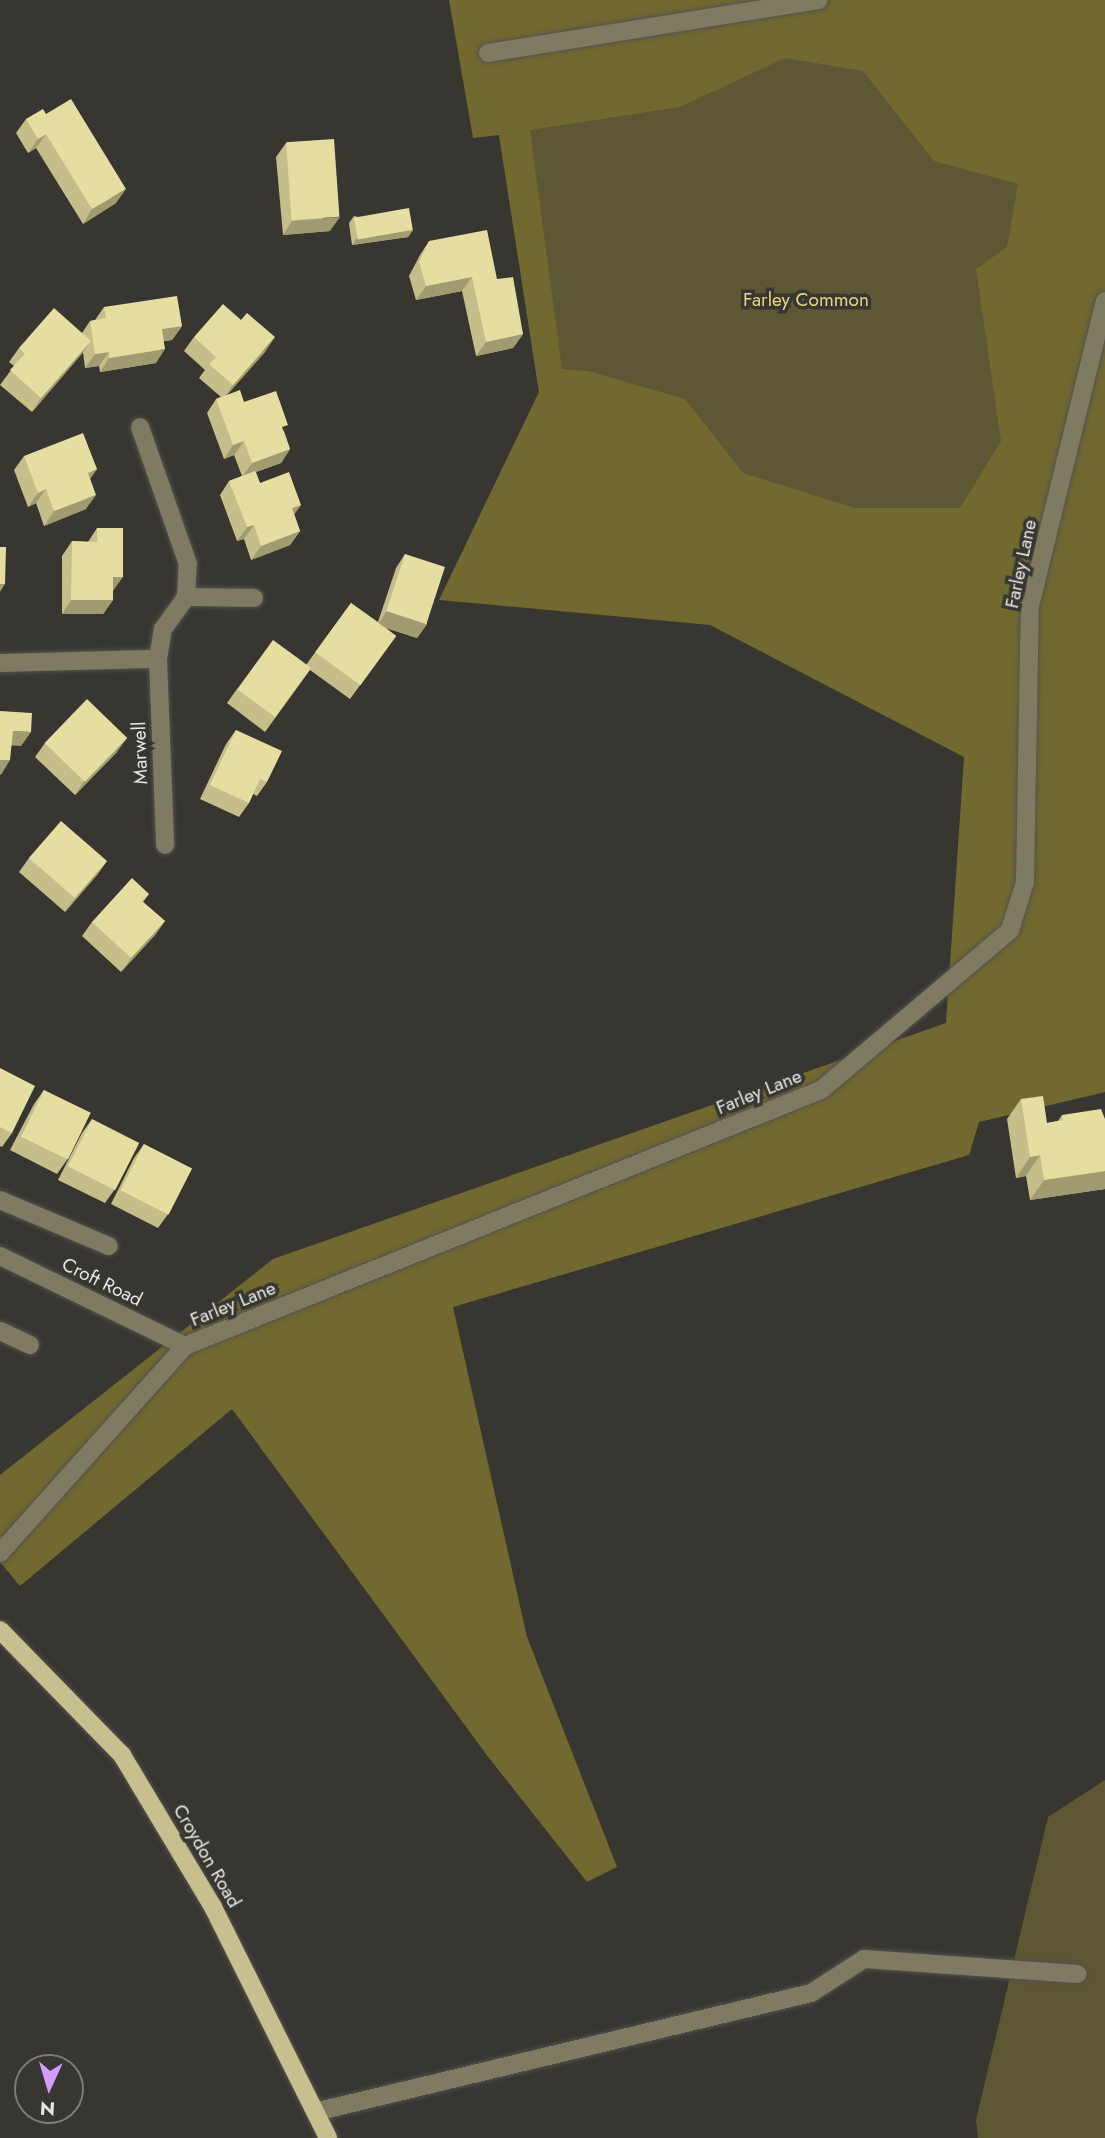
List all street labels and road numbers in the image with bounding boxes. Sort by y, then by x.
street label: Farley Lane [1000,518,1042,610]
street label: Marwell [128,721,152,785]
street label: Farley Lane [713,1065,805,1119]
street label: Croft Road [58,1253,146,1311]
street label: Farley Lane [187,1277,279,1331]
street label: Croydon Road [168,1800,246,1912]

